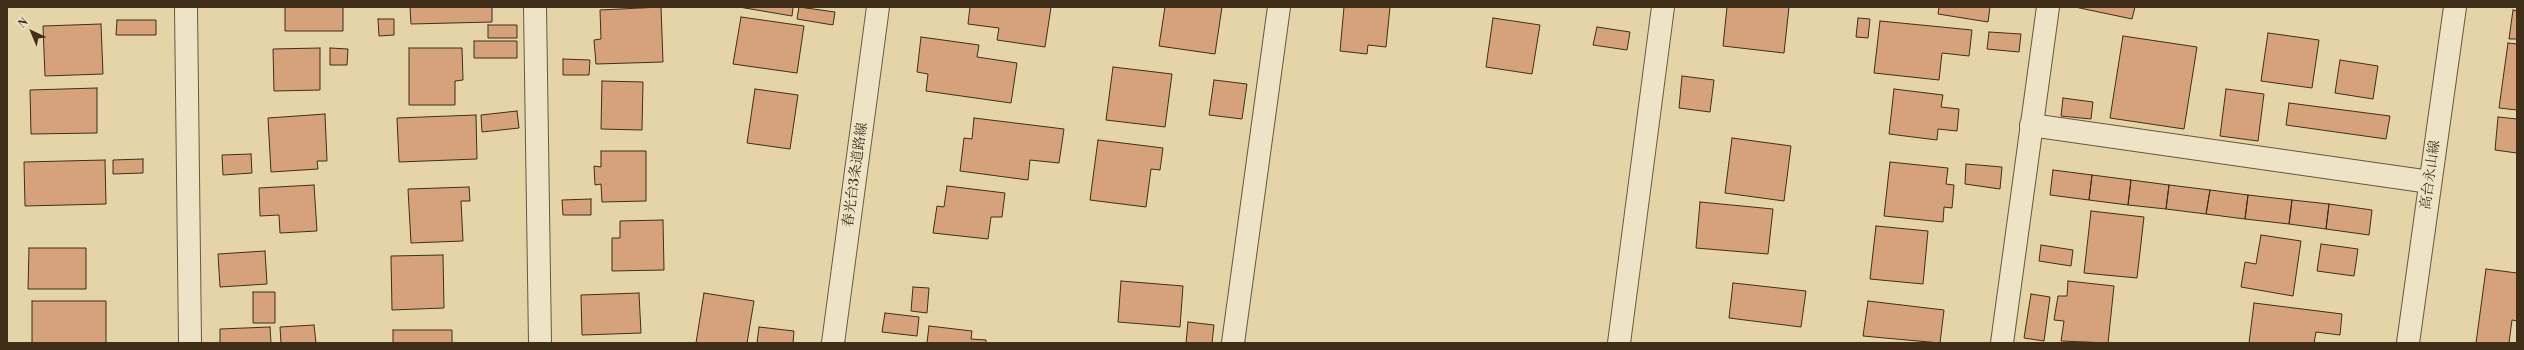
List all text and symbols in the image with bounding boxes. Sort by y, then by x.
north arrow [12,12,52,52]
text: N [16,15,32,31]
street label: 春光台3条道路線 [840,121,872,229]
street label: 高台永山線 [2418,139,2444,211]

